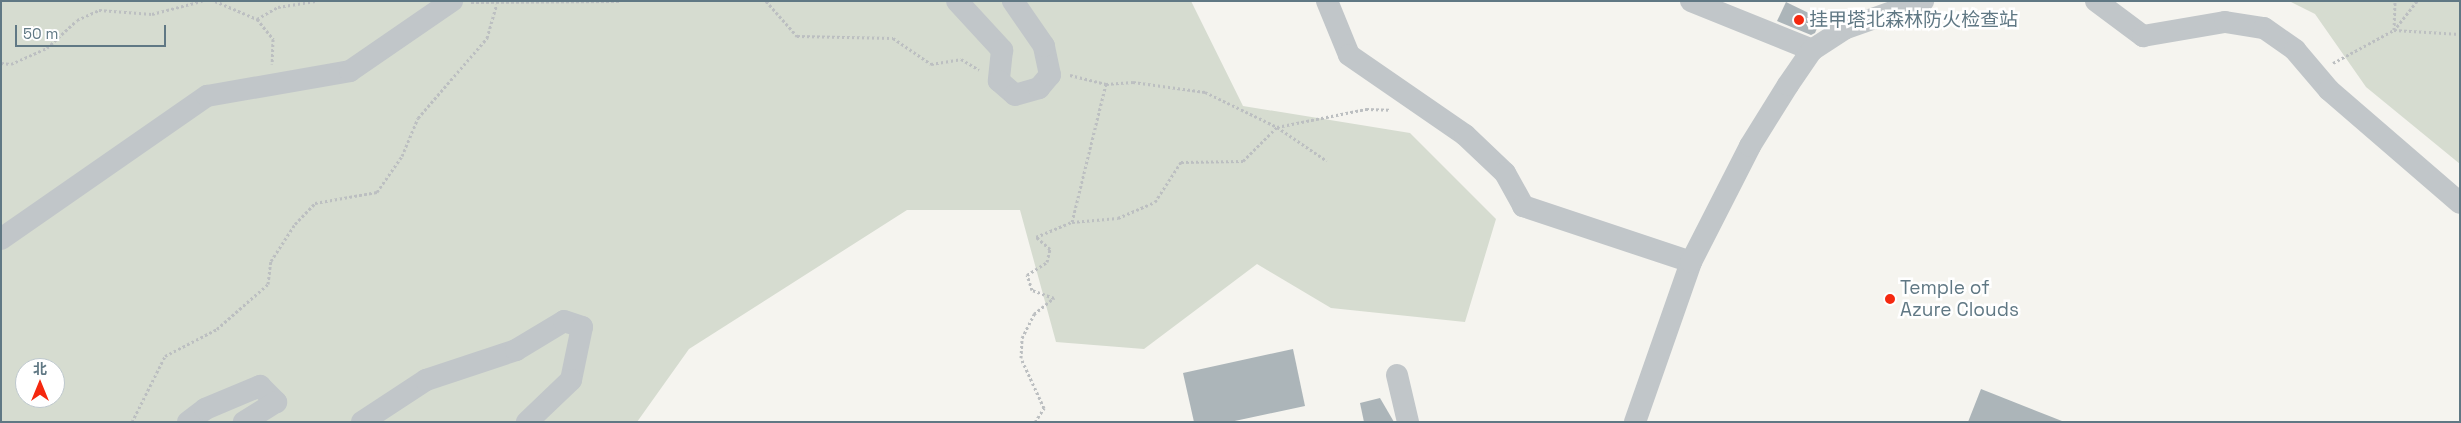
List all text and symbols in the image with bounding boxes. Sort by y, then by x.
place label: 挂甲塔北森林防火检查站 [1809,9,2018,31]
marker: 挂甲塔北森林防火检查站 [1793,14,1805,26]
scale bar [18,15,169,47]
text: 50 m [23,24,58,43]
place label: Temple of Azure Clouds [1900,277,2019,321]
marker: Temple of Azure Clouds [1884,293,1896,305]
north arrow [15,358,65,408]
text: 北 [33,360,47,378]

